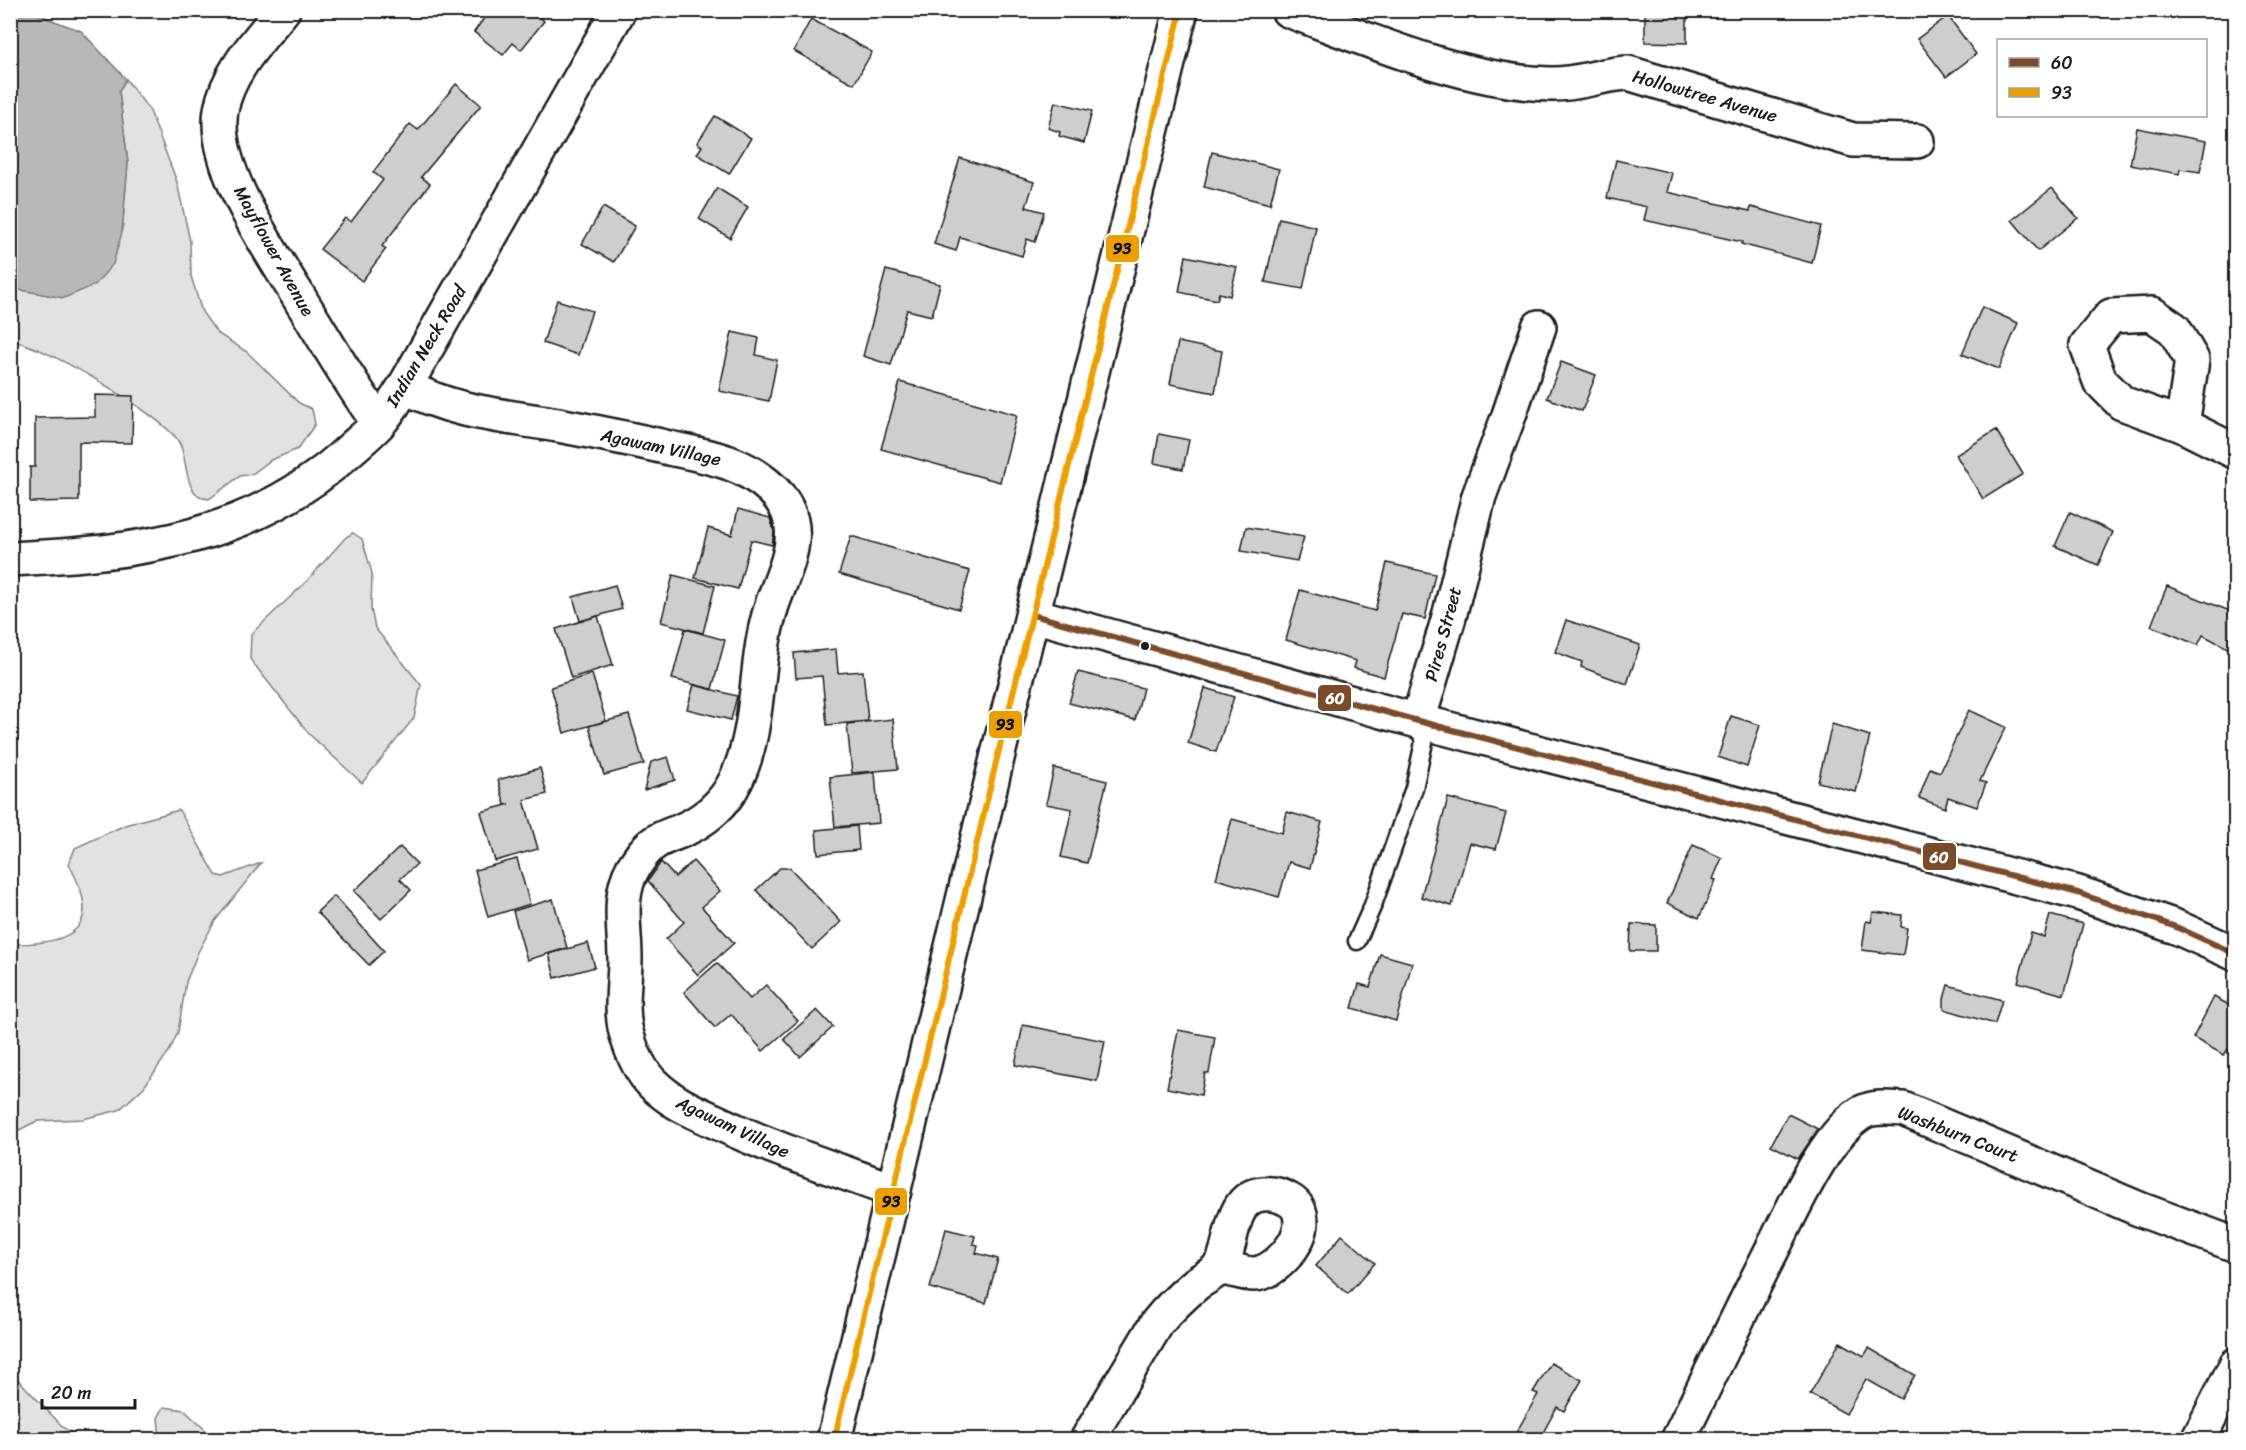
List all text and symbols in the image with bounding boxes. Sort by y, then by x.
legend [1997,39,2207,117]
text: 60 [2051,47,2073,79]
street label: Hollowtree Avenue [1629,60,1781,132]
text: 93 [2051,77,2072,109]
street label: Mayflower Avenue [225,179,323,323]
line badge: 93 [1105,234,1140,263]
text: 93 [1113,234,1132,263]
street label: Indian Neck Road [376,277,476,414]
street label: Agawam Village [597,418,724,475]
street label: Pires Street [1415,583,1471,685]
unlabelled marker [1139,640,1151,652]
line badge: 60 [1317,684,1352,712]
text: 60 [1324,684,1345,713]
line badge: 93 [988,710,1023,739]
text: 93 [996,710,1015,739]
line badge: 60 [1922,842,1957,871]
text: 60 [1928,843,1949,872]
street label: Agawam Village [670,1086,795,1167]
street label: Washburn Court [1893,1096,2023,1172]
line badge: 93 [874,1187,908,1216]
text: 93 [882,1187,901,1216]
scale bar [42,1372,135,1410]
text: 20 m [51,1377,91,1409]

